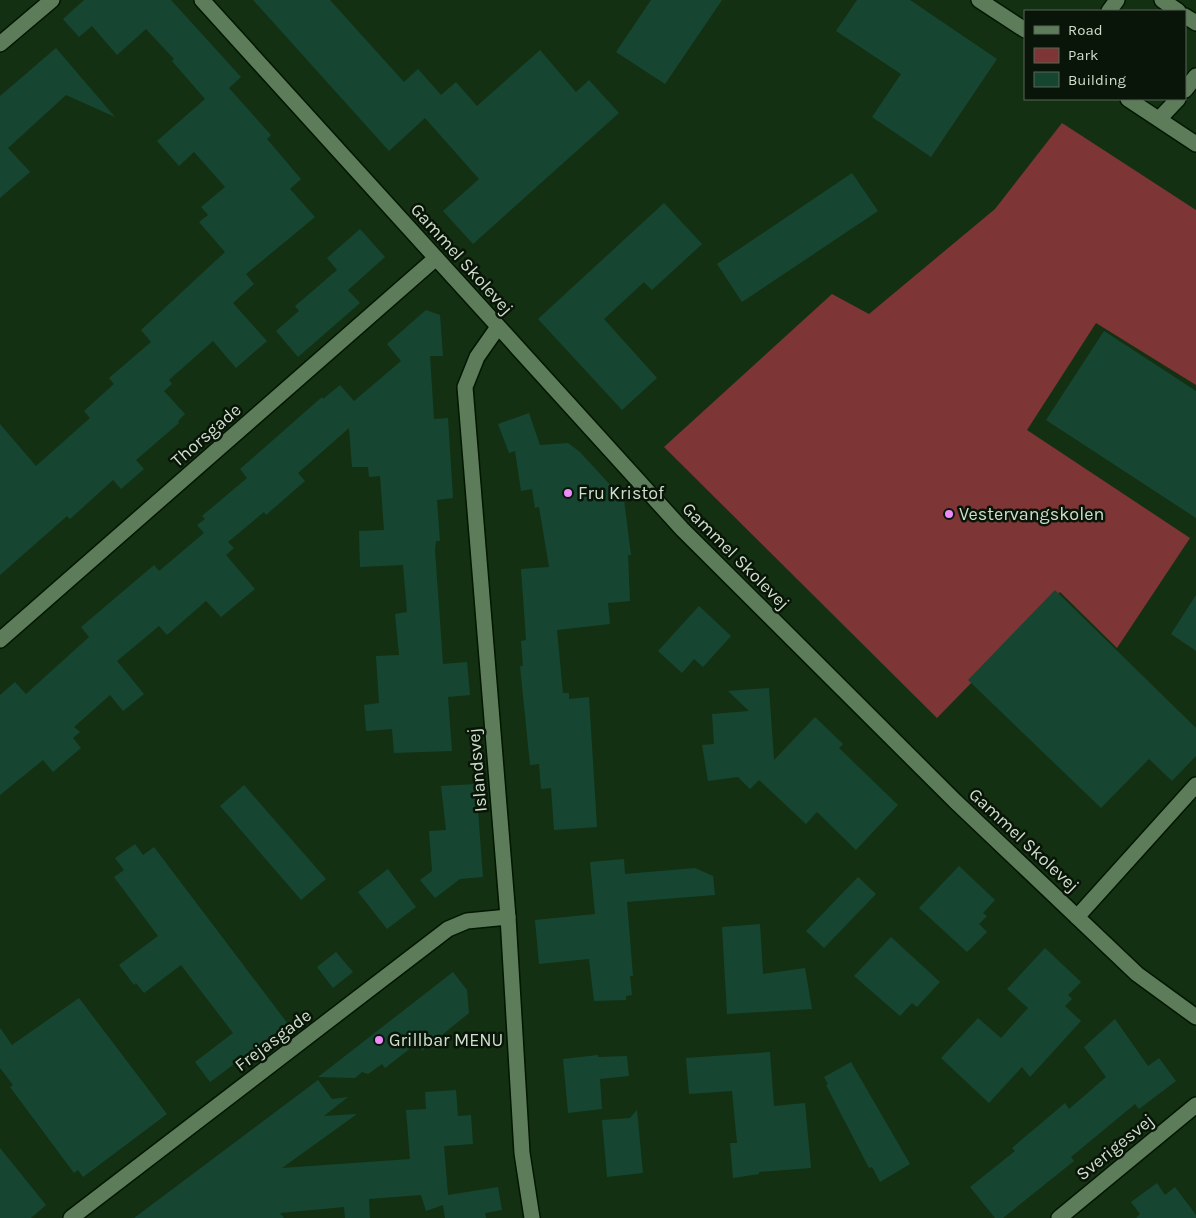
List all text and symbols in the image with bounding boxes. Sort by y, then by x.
legend [1024,10,1186,100]
text: Road [1068,21,1103,39]
text: Park [1068,46,1098,64]
text: Building [1068,71,1126,89]
street label: Gammel Skolevej [406,199,518,319]
street label: Thorsgade [166,399,246,471]
place label: Fru Kristof [578,482,665,504]
marker: Fru Kristof [562,487,574,499]
street label: Gammel Skolevej [678,498,794,614]
place label: Vestervangskolen [959,503,1104,525]
marker: Vestervangskolen [943,508,955,520]
street label: Islandsvej [462,727,492,813]
street label: Gammel Skolevej [964,783,1084,897]
street label: Frejasgade [230,1004,316,1076]
place label: Grillbar MENU [389,1029,503,1051]
marker: Grillbar MENU [373,1034,385,1046]
street label: Sverigesvej [1072,1109,1158,1185]

